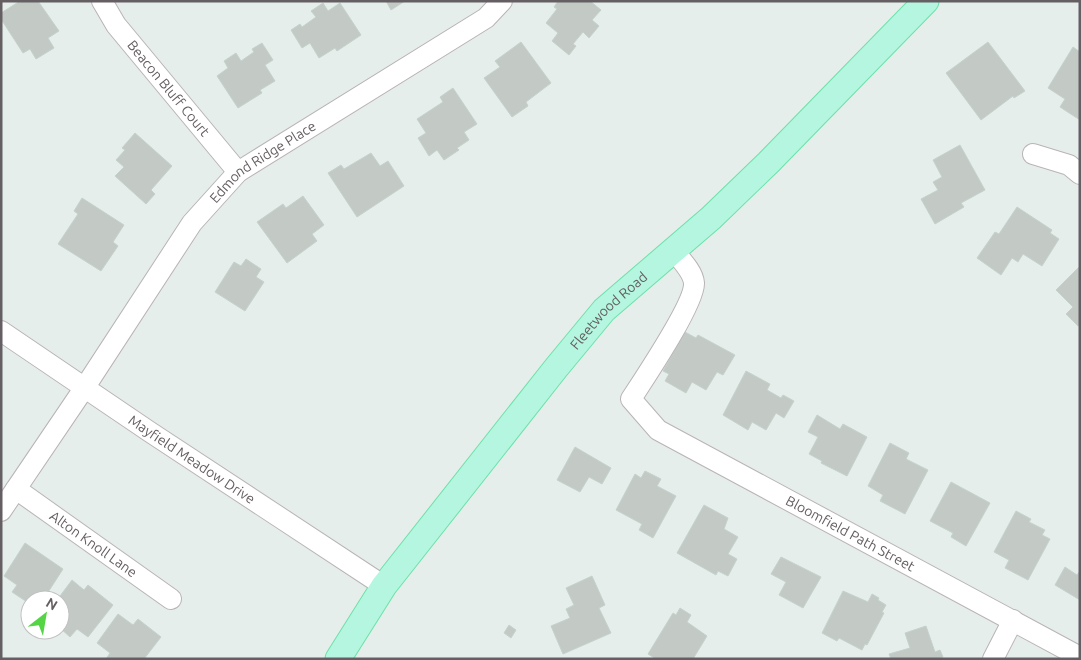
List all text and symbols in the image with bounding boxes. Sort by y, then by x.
street label: Beacon Bluff Court [124,37,213,140]
street label: Edmond Ridge Place [206,118,319,206]
street label: Fleetwood Road [567,269,650,353]
street label: Mayfield Meadow Drive [125,412,258,507]
street label: Bloomfield Path Street [783,492,918,575]
street label: Alton Knoll Lane [47,508,140,580]
north arrow [20,590,70,640]
text: N [43,594,60,613]

